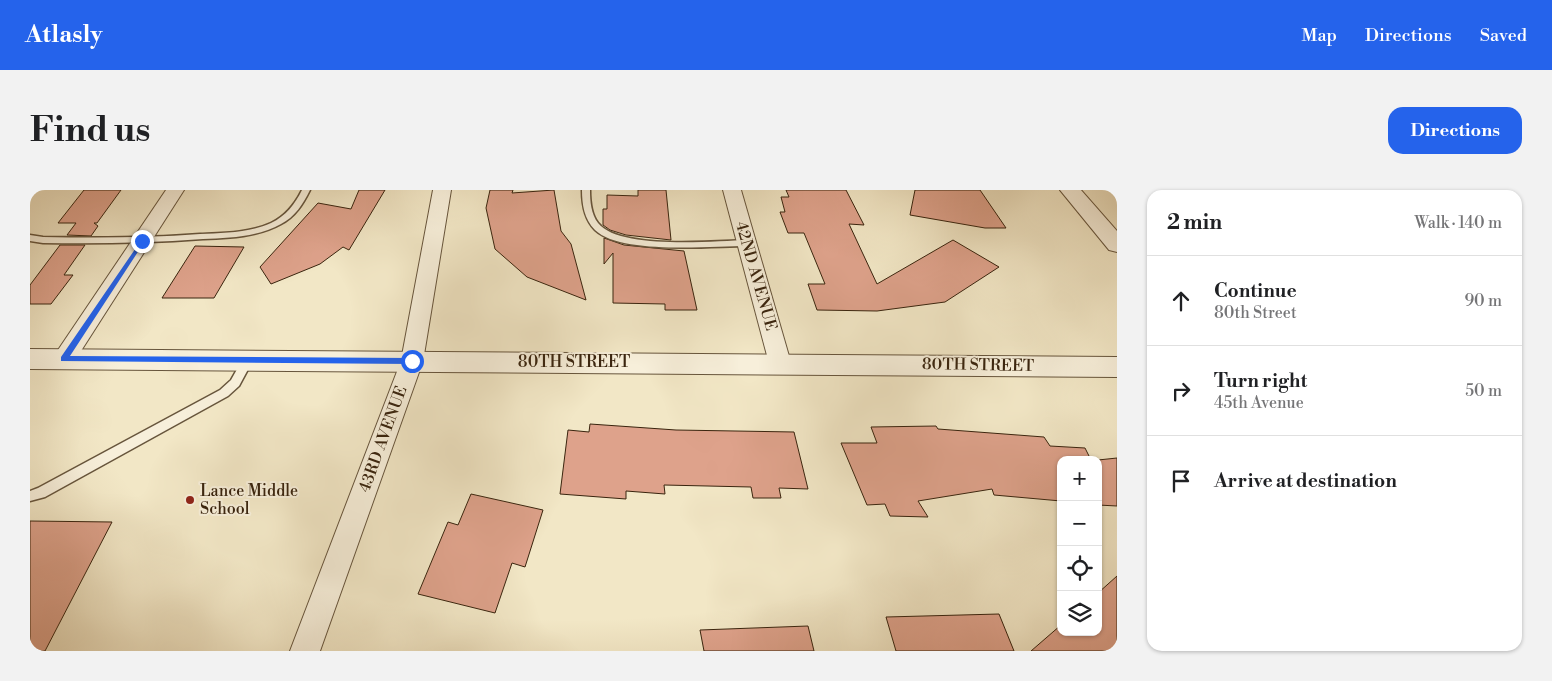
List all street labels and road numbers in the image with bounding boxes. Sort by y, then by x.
street label: 42ND AVENUE [731,219,781,333]
street label: 80TH STREET [518,352,630,372]
street label: 80TH STREET [922,354,1034,376]
street label: 43RD AVENUE [355,383,411,495]

